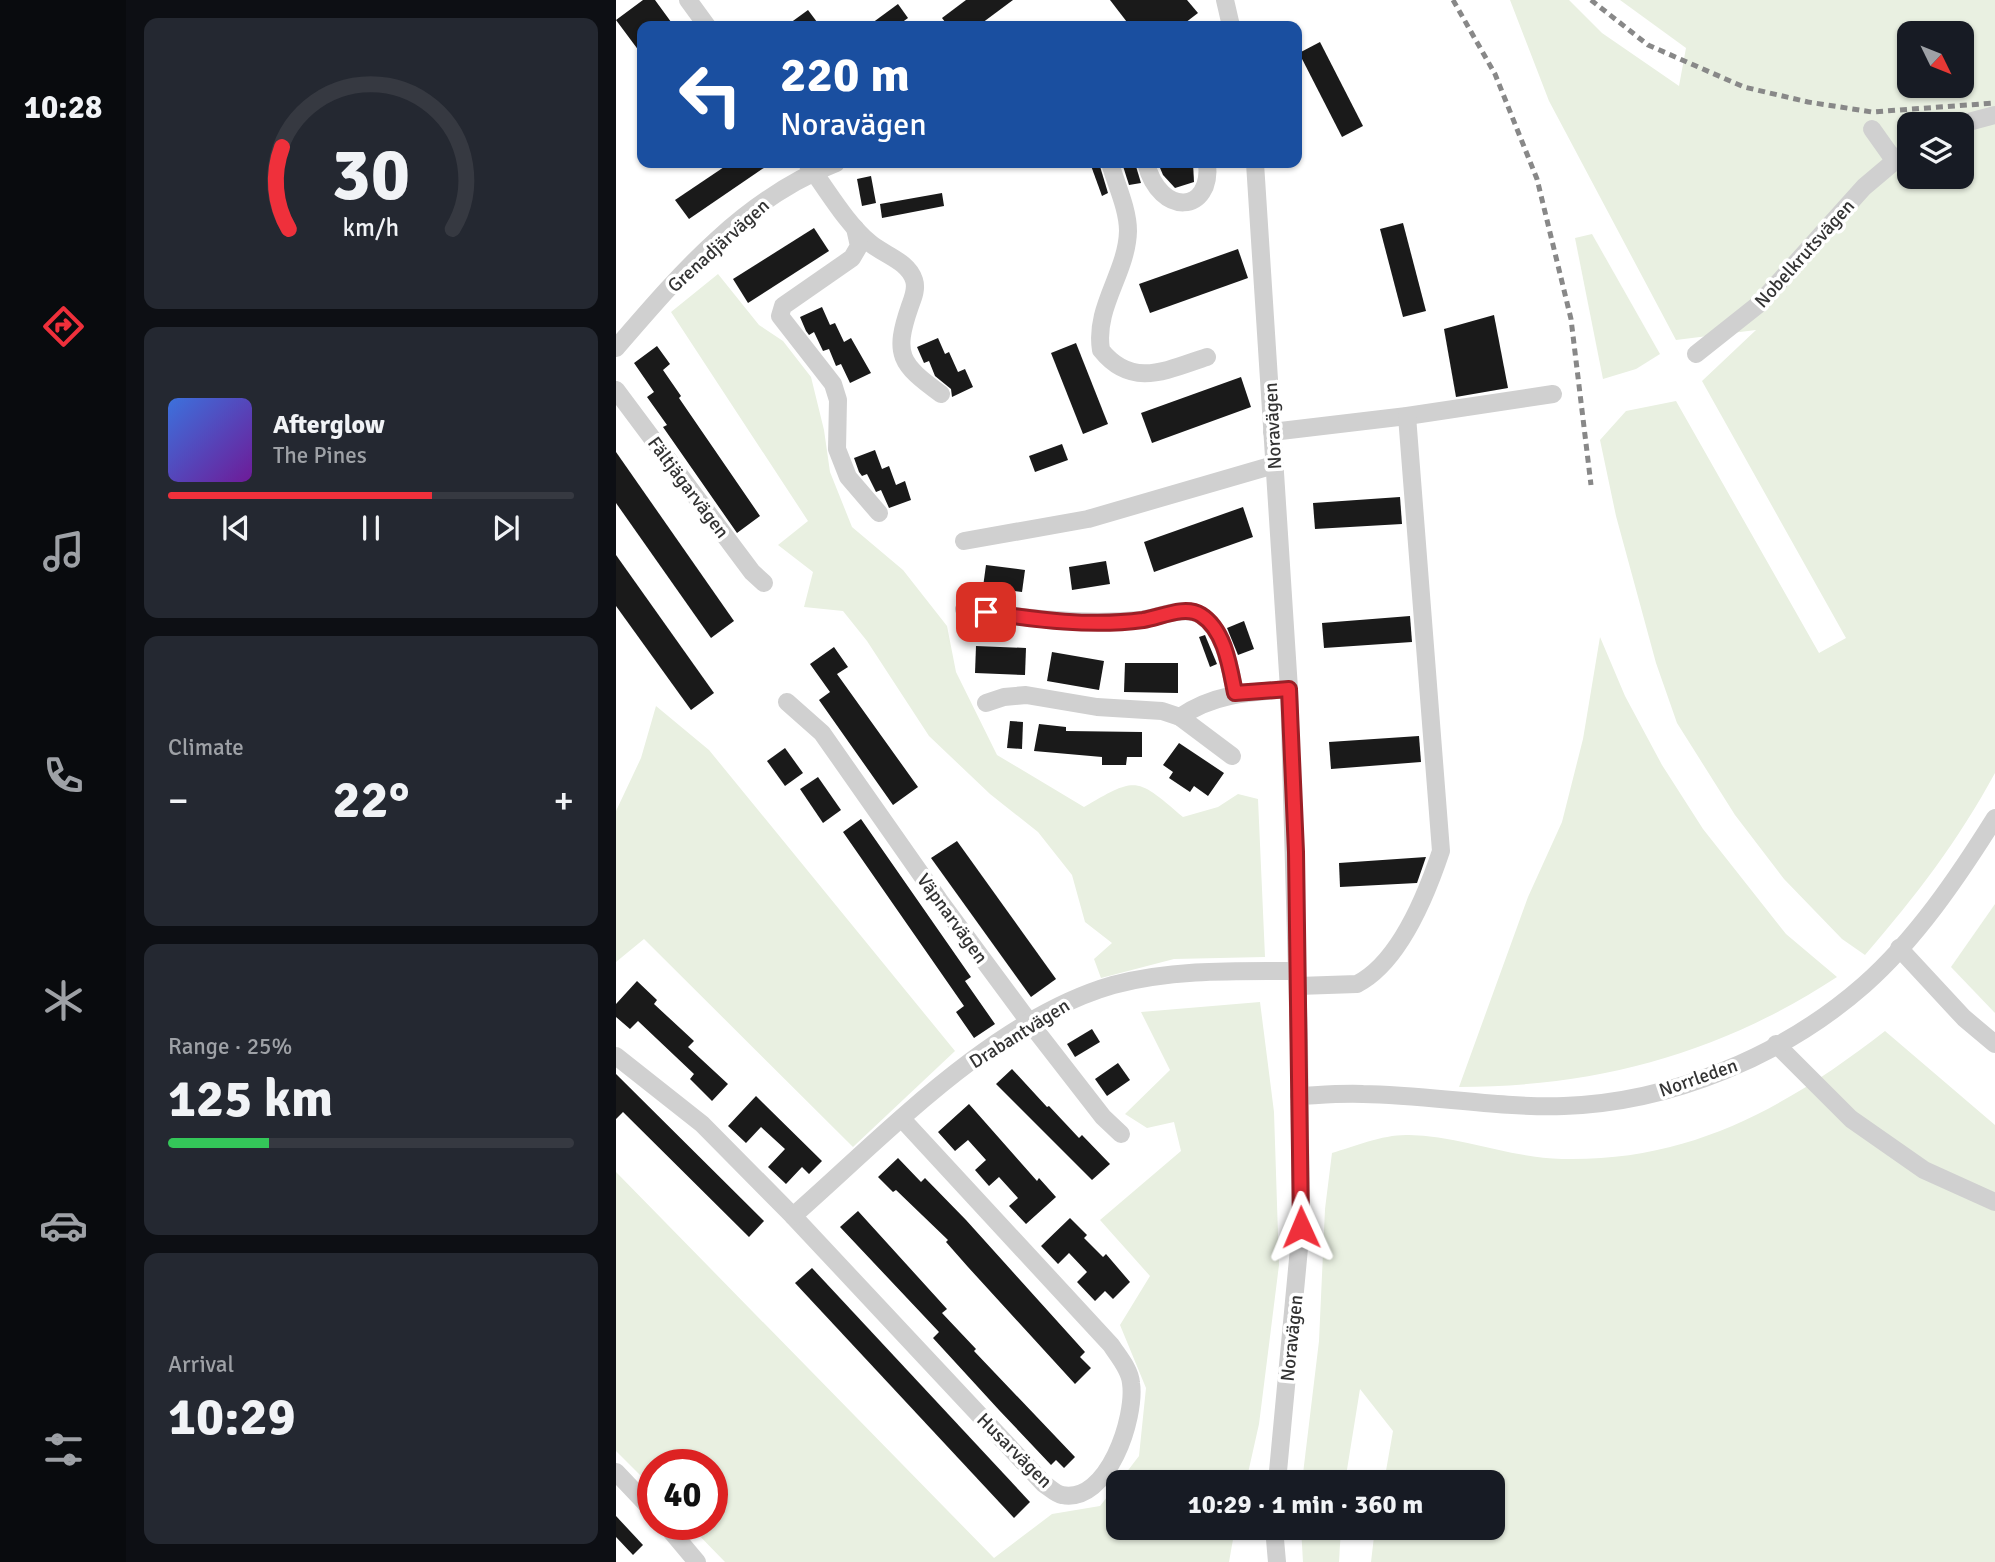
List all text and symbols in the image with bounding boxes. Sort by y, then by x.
north arrow [1897,21,1974,98]
map controls [1897,21,1974,189]
text: 220 m [780,45,910,105]
icon: left [665,49,756,140]
text: 10:28 [24,88,102,127]
text: Noravägen [780,105,927,144]
button: layers [1897,112,1974,189]
text: 30 [332,132,410,221]
street label: Grenadjärvägen [663,194,775,298]
street label: Nobelkrutsvägen [1750,194,1860,313]
text: km/h [343,212,399,243]
icon: directions [39,302,88,351]
street label: Noravägen [1259,382,1287,470]
text: Afterglow [273,409,385,441]
street label: Fältjägarvägen [642,432,734,543]
text: The Pines [273,441,367,470]
icon: previous [217,509,255,547]
icon: pause [352,509,390,547]
icon: next [487,509,525,547]
icon: music [39,527,88,576]
pin [956,582,1016,642]
icon: arrive [967,593,1005,631]
text: Climate [168,733,244,762]
icon: phone [39,751,88,800]
text: 22° [333,768,409,832]
text: − [168,777,189,824]
text: + [553,777,574,824]
street label: Väpnarvägen [911,869,993,968]
icon: climate [39,976,88,1025]
street label: Drabantvägen [965,994,1074,1074]
text: Range · 25% [168,1032,292,1061]
street label: Norrleden [1656,1053,1741,1103]
text: 125 km [168,1067,333,1131]
position arrow [1264,1190,1338,1264]
icon: car [39,1201,88,1250]
street label: Noravägen [1276,1294,1308,1383]
text: Arrival [168,1350,234,1379]
text: 10:29 [168,1385,296,1449]
street label: Husarvägen [972,1408,1057,1493]
icon: filters [39,1425,88,1474]
speed limit sign: 40 [637,1449,728,1540]
text: 10:29 · 1 min · 360 m [1188,1489,1423,1521]

